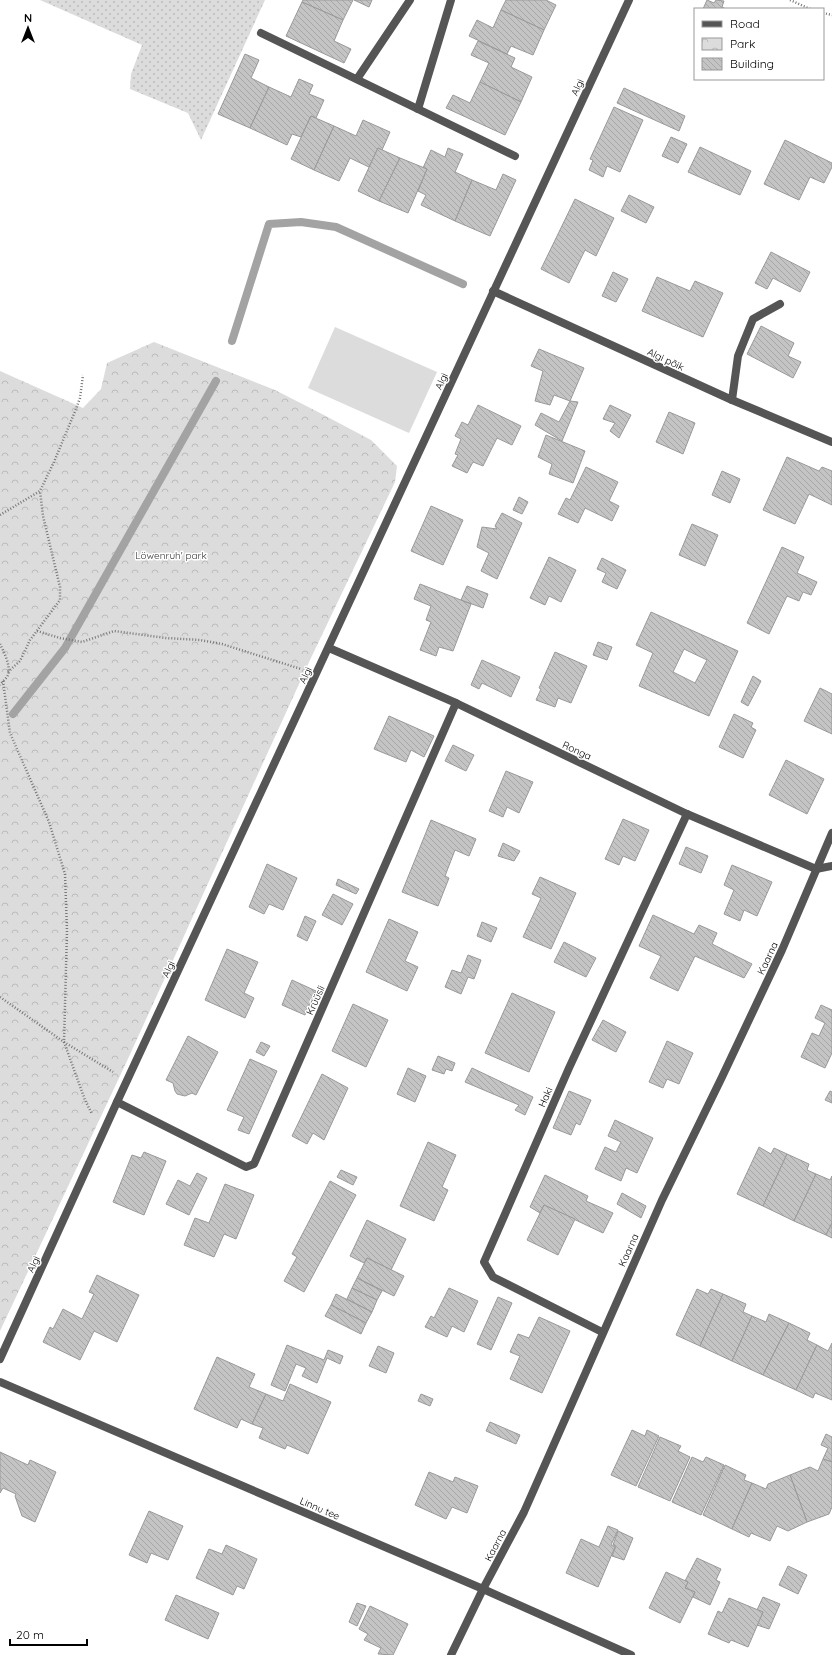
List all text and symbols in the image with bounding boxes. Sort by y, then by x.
north arrow [8,8,48,48]
legend [694,8,824,80]
text: N [24,11,32,25]
text: Road [730,16,760,31]
text: Park [730,36,755,51]
text: Building [730,56,774,71]
street label: Algi [568,77,587,98]
street label: Algi põik [645,345,686,374]
street label: Algi [432,371,451,392]
park label: Löwenruh' park [135,549,207,562]
street label: Algi [296,665,315,686]
street label: Ronga [560,738,593,763]
street label: Kaarna [754,940,781,977]
street label: Algi [159,959,178,980]
street label: Krüüsli [303,983,328,1017]
street label: Haki [535,1085,556,1109]
street label: Kaarna [615,1232,641,1269]
street label: Algi [24,1254,43,1275]
street label: Linnu tee [298,1494,342,1523]
street label: Kaarna [482,1527,509,1564]
scale bar [10,1621,87,1647]
text: 20 m [16,1627,44,1642]

